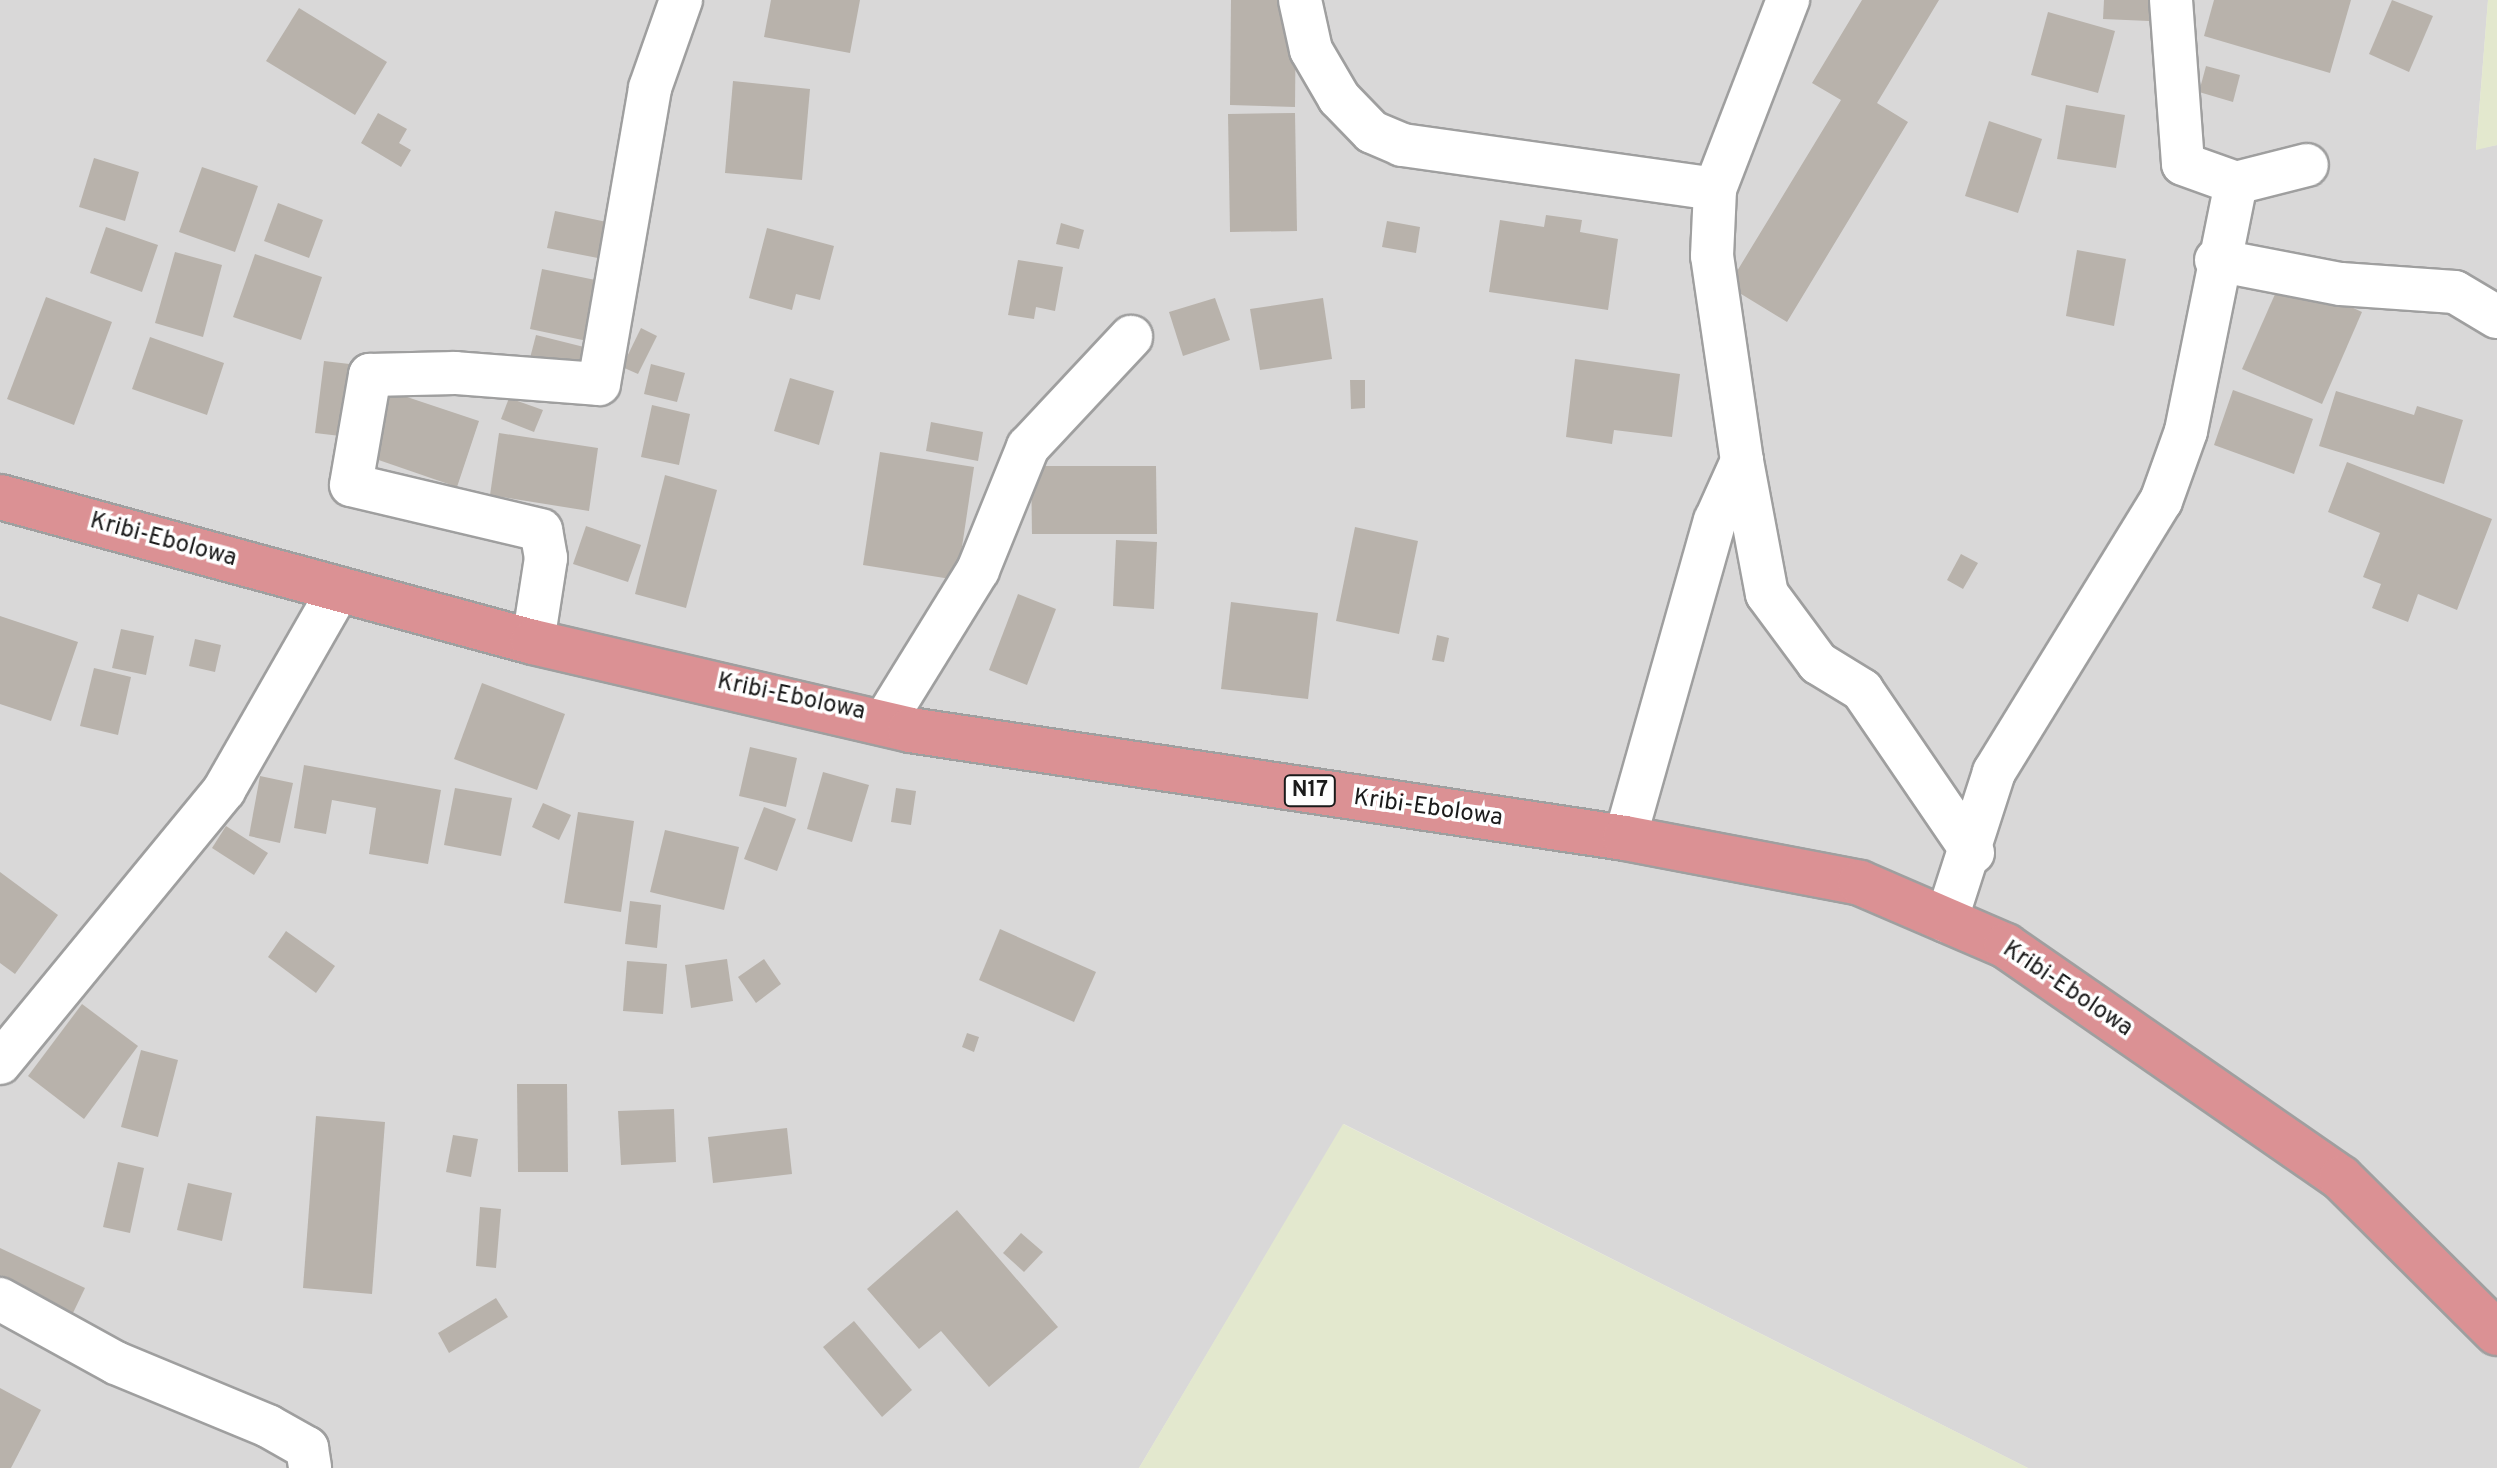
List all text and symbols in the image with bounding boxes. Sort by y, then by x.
street label: Kribi-Ebolowa [87,508,239,574]
street label: Kribi-Ebolowa [714,668,868,728]
road number: N17 [1282,773,1338,809]
street label: Kribi-Ebolowa [1351,784,1505,834]
street label: Kribi-Ebolowa [1996,936,2138,1044]

